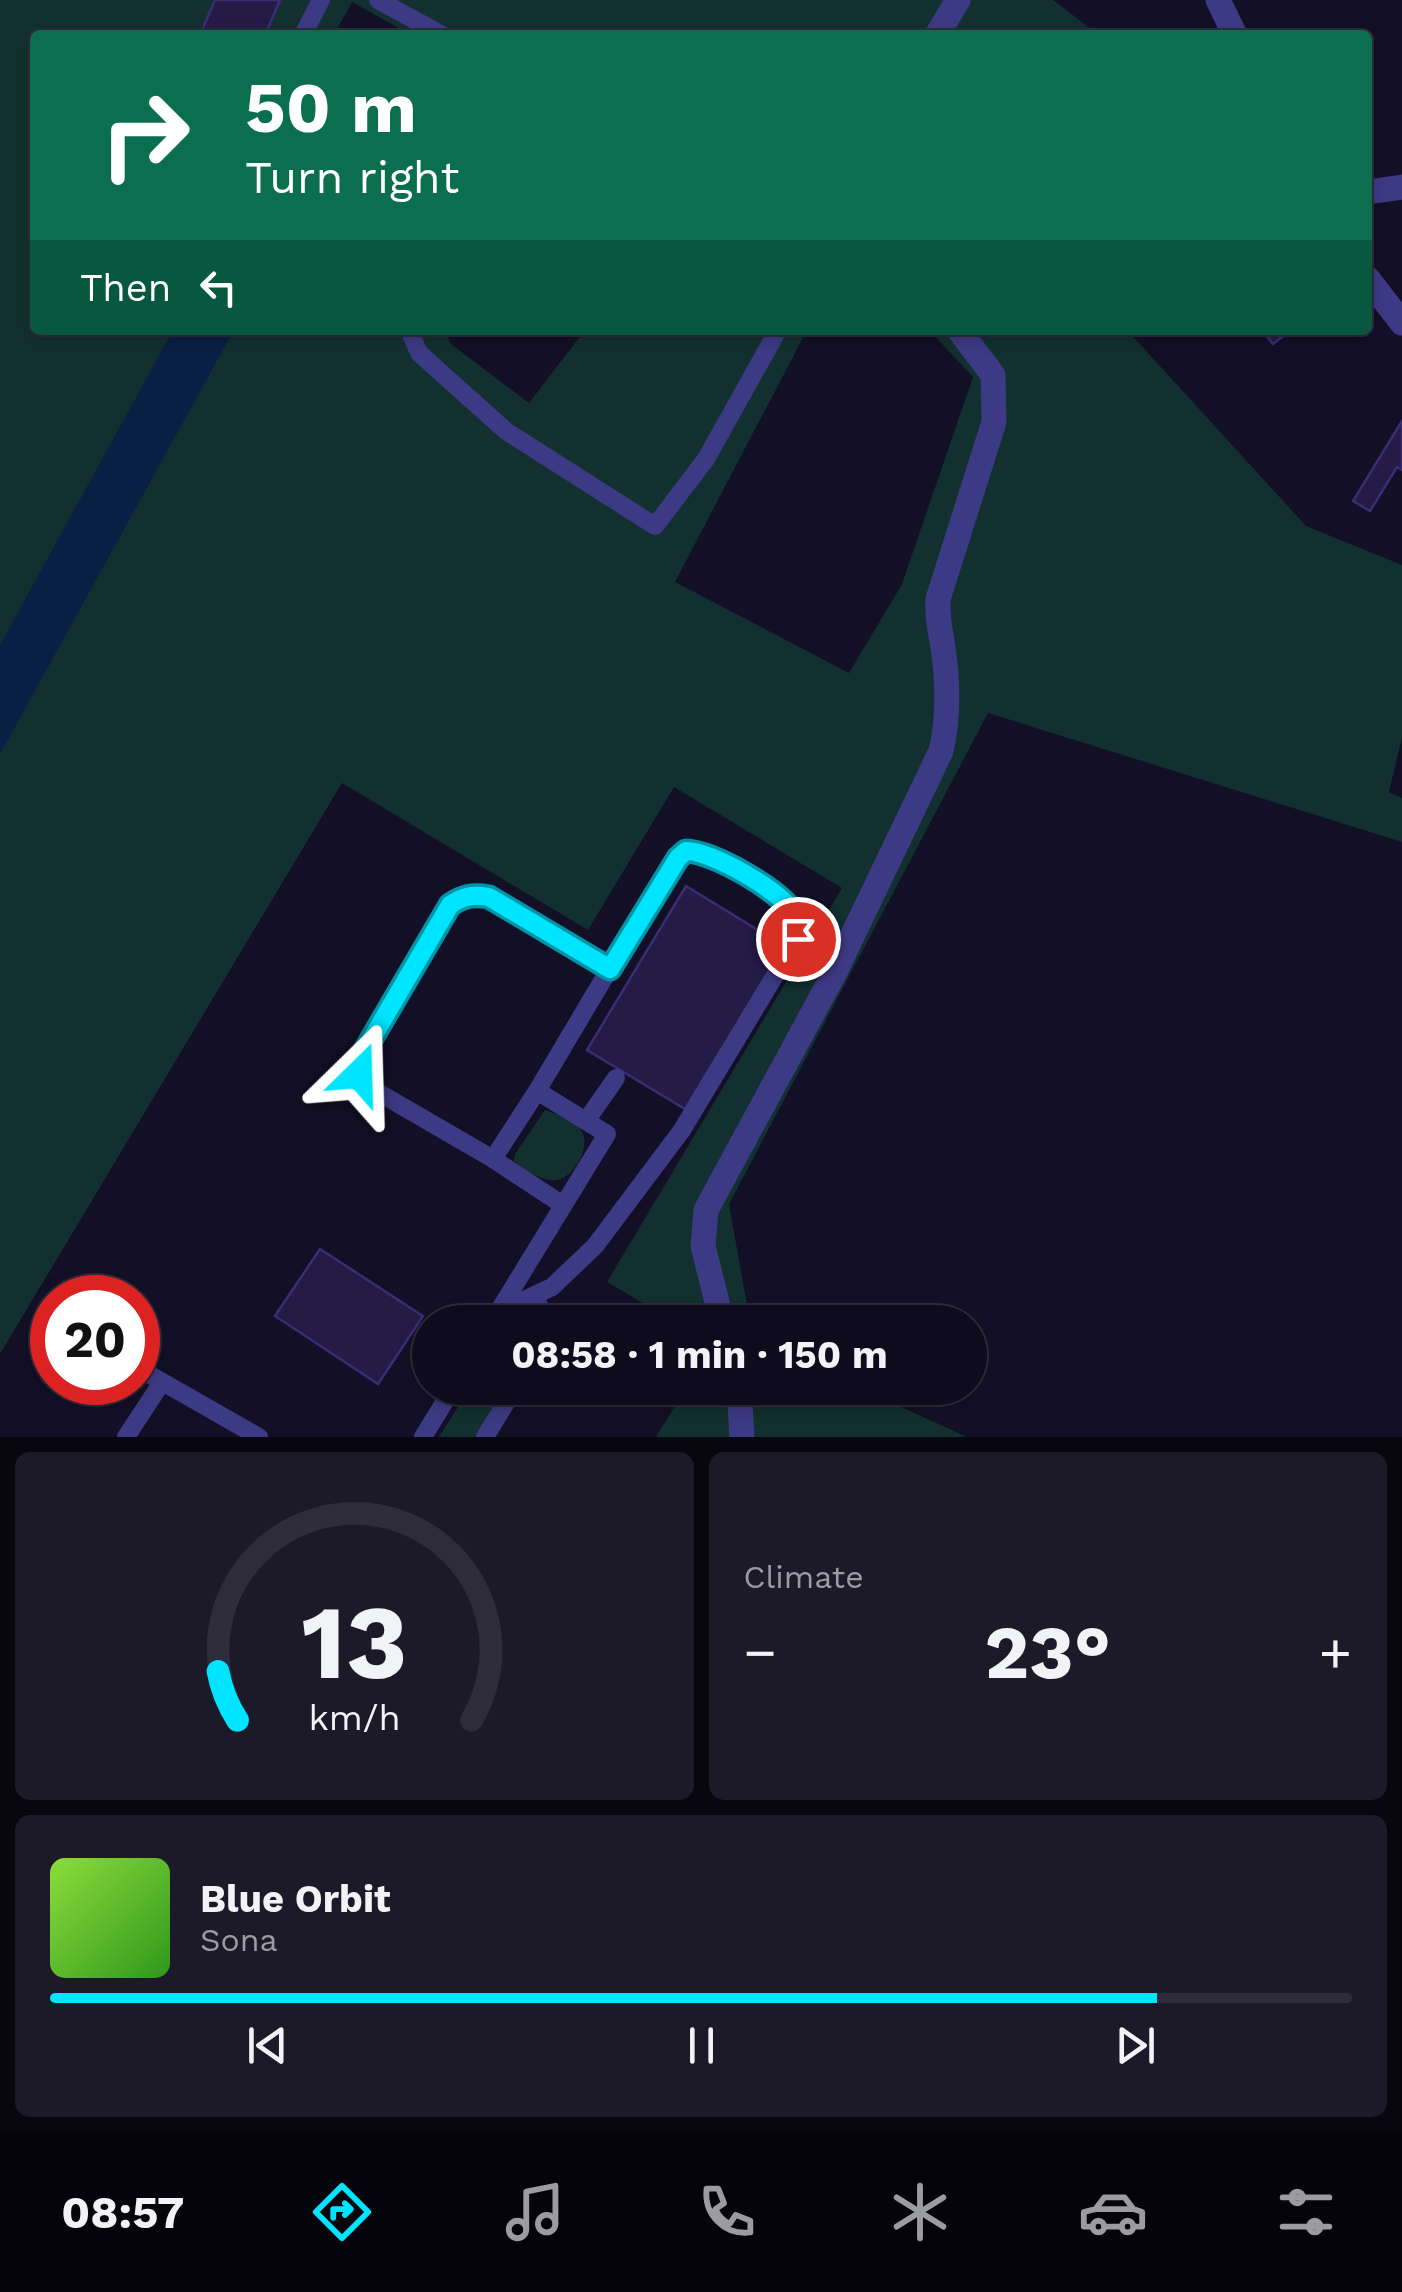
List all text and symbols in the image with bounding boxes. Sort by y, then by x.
text: 50 m [245,67,417,149]
icon: right [80,70,210,200]
text: Turn right [245,151,459,204]
icon: left [191,260,246,315]
text: Then [80,266,171,310]
pin [756,897,841,982]
icon: arrive [771,912,826,967]
position arrow [307,1022,411,1126]
speed limit sign: 20 [30,1275,160,1405]
text: 08:58 · 1 min · 150 m [511,1333,888,1377]
text: Climate [744,1558,864,1596]
text: 13 [301,1581,408,1703]
text: 23° [985,1608,1111,1696]
text: − [744,1620,777,1684]
text: + [1319,1620,1352,1684]
text: km/h [308,1697,400,1739]
text: Blue Orbit [200,1877,391,1921]
text: Sona [200,1921,278,1959]
icon: previous [240,2018,295,2073]
icon: pause [674,2018,729,2073]
icon: next [1108,2018,1163,2073]
icon: directions [307,2177,377,2247]
icon: music [500,2177,570,2247]
icon: phone [692,2177,762,2247]
icon: climate [885,2177,955,2247]
icon: car [1078,2177,1148,2247]
icon: filters [1271,2177,1341,2247]
text: 08:57 [61,2186,184,2239]

